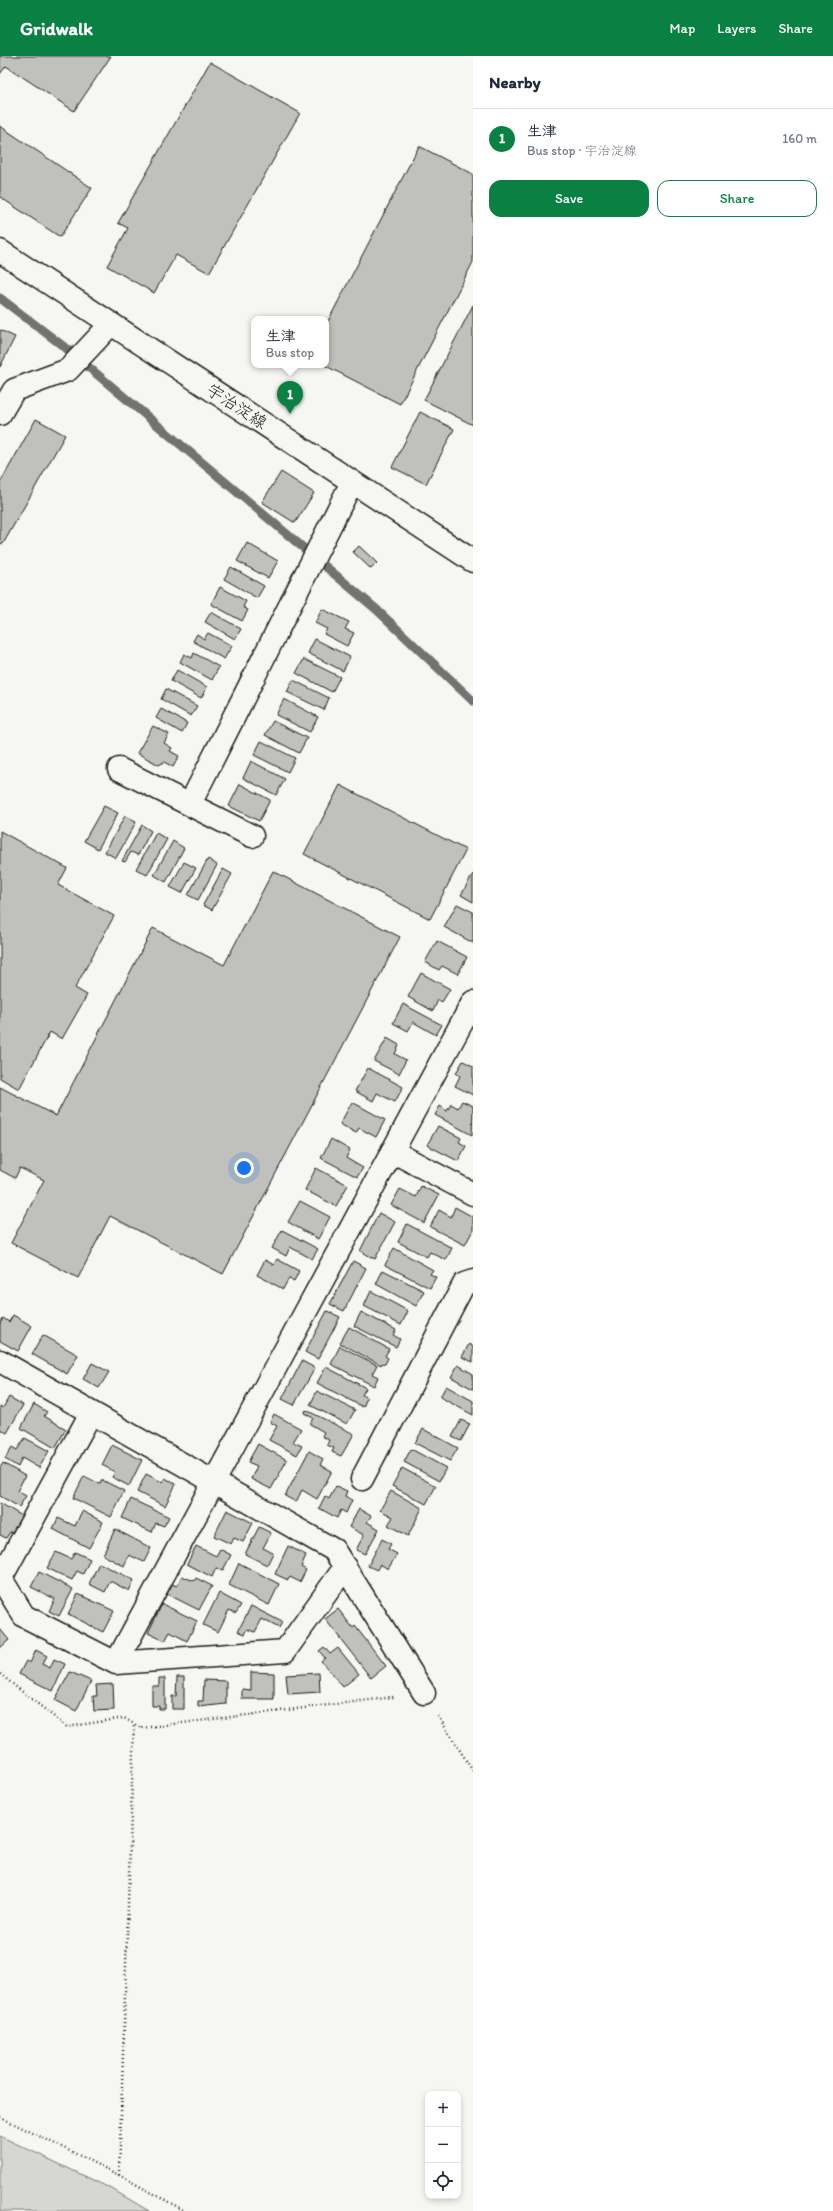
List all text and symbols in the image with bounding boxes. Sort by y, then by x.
text: Gridwalk [20,17,93,40]
text: Map [670,20,695,37]
text: Layers [717,20,756,37]
text: Share [778,20,813,37]
text: Nearby [489,72,541,92]
text: 生津 [527,122,557,140]
text: 1 [499,131,505,146]
text: 160 m [782,131,817,146]
text: Bus stop · 宇治淀線 [527,143,636,158]
button: Save [489,180,649,217]
button: Share [657,180,817,217]
popup [251,316,329,368]
text: 生津 [266,327,296,345]
text: Bus stop [266,345,314,360]
street label: 宇治淀線 [203,379,271,433]
pin: 1 [277,381,303,414]
your location [234,1158,254,1178]
map controls [425,2091,461,2199]
button: + [425,2091,461,2127]
button: − [425,2127,461,2163]
button: locate [425,2163,461,2199]

